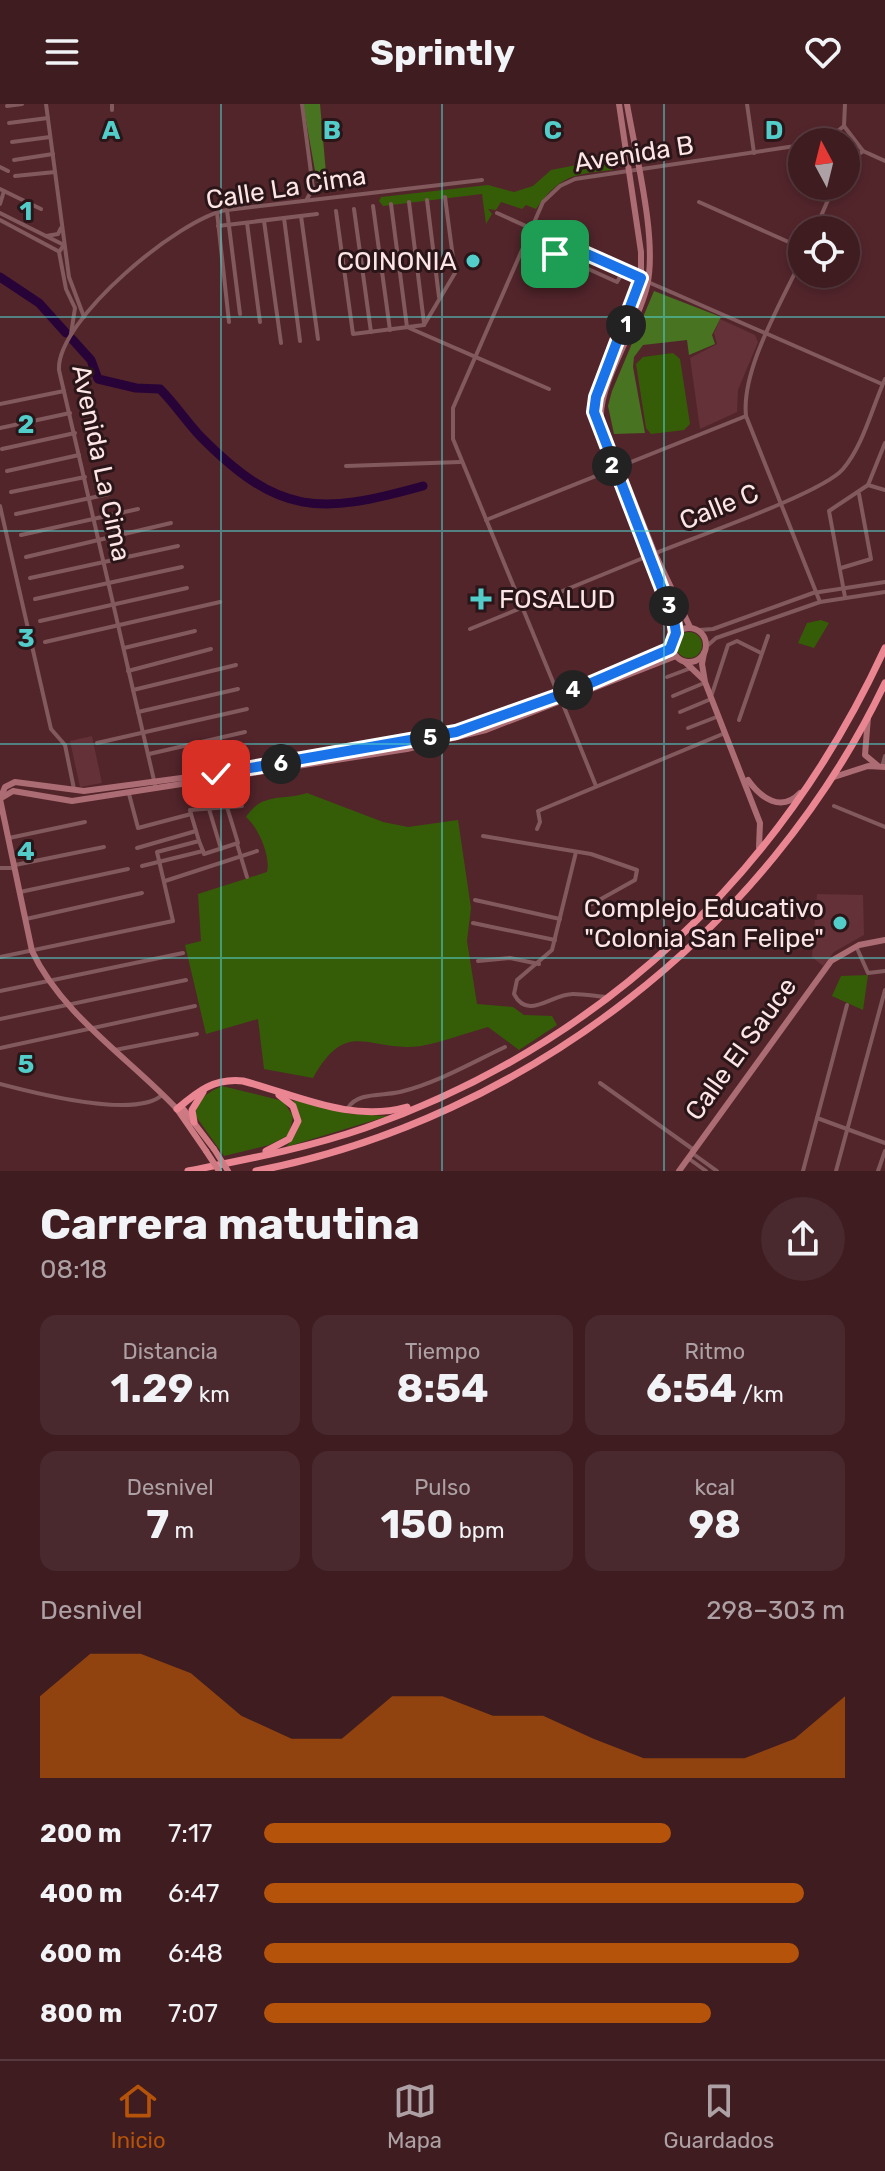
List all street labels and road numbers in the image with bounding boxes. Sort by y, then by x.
street label: Avenida B [572,129,696,179]
street label: Calle La Cima [204,160,368,216]
street label: Avenida La Cima [65,362,137,564]
street label: Calle C [675,477,763,537]
street label: Calle El Sauce [679,972,803,1126]

